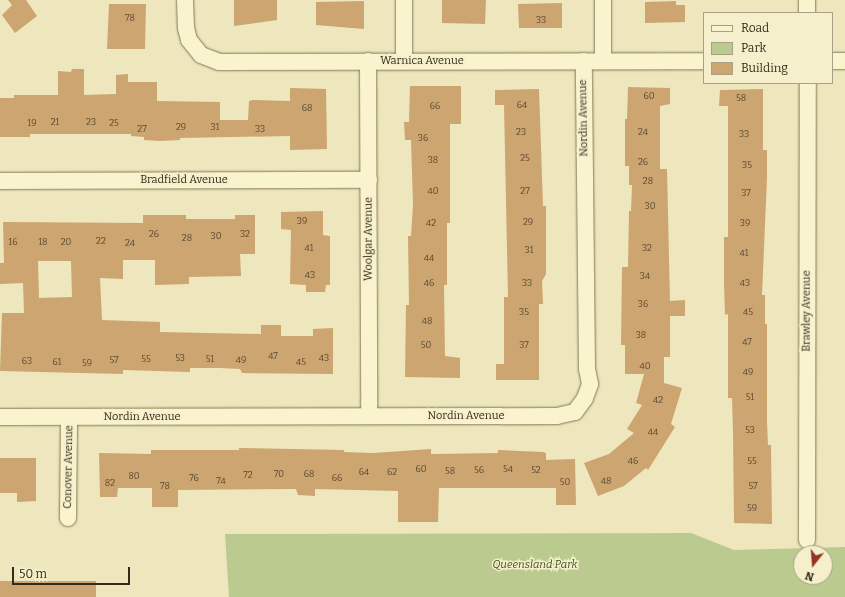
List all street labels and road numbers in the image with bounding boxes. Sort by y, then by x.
street label: Warnica Avenue [380,54,464,68]
street label: Nordin Avenue [577,79,591,157]
street label: Bradfield Avenue [140,173,228,187]
street label: Woolgar Avenue [362,197,376,281]
street label: Brawley Avenue [800,270,814,352]
street label: Nordin Avenue [427,409,505,423]
street label: Nordin Avenue [103,410,181,424]
street label: Conover Avenue [62,425,76,509]

